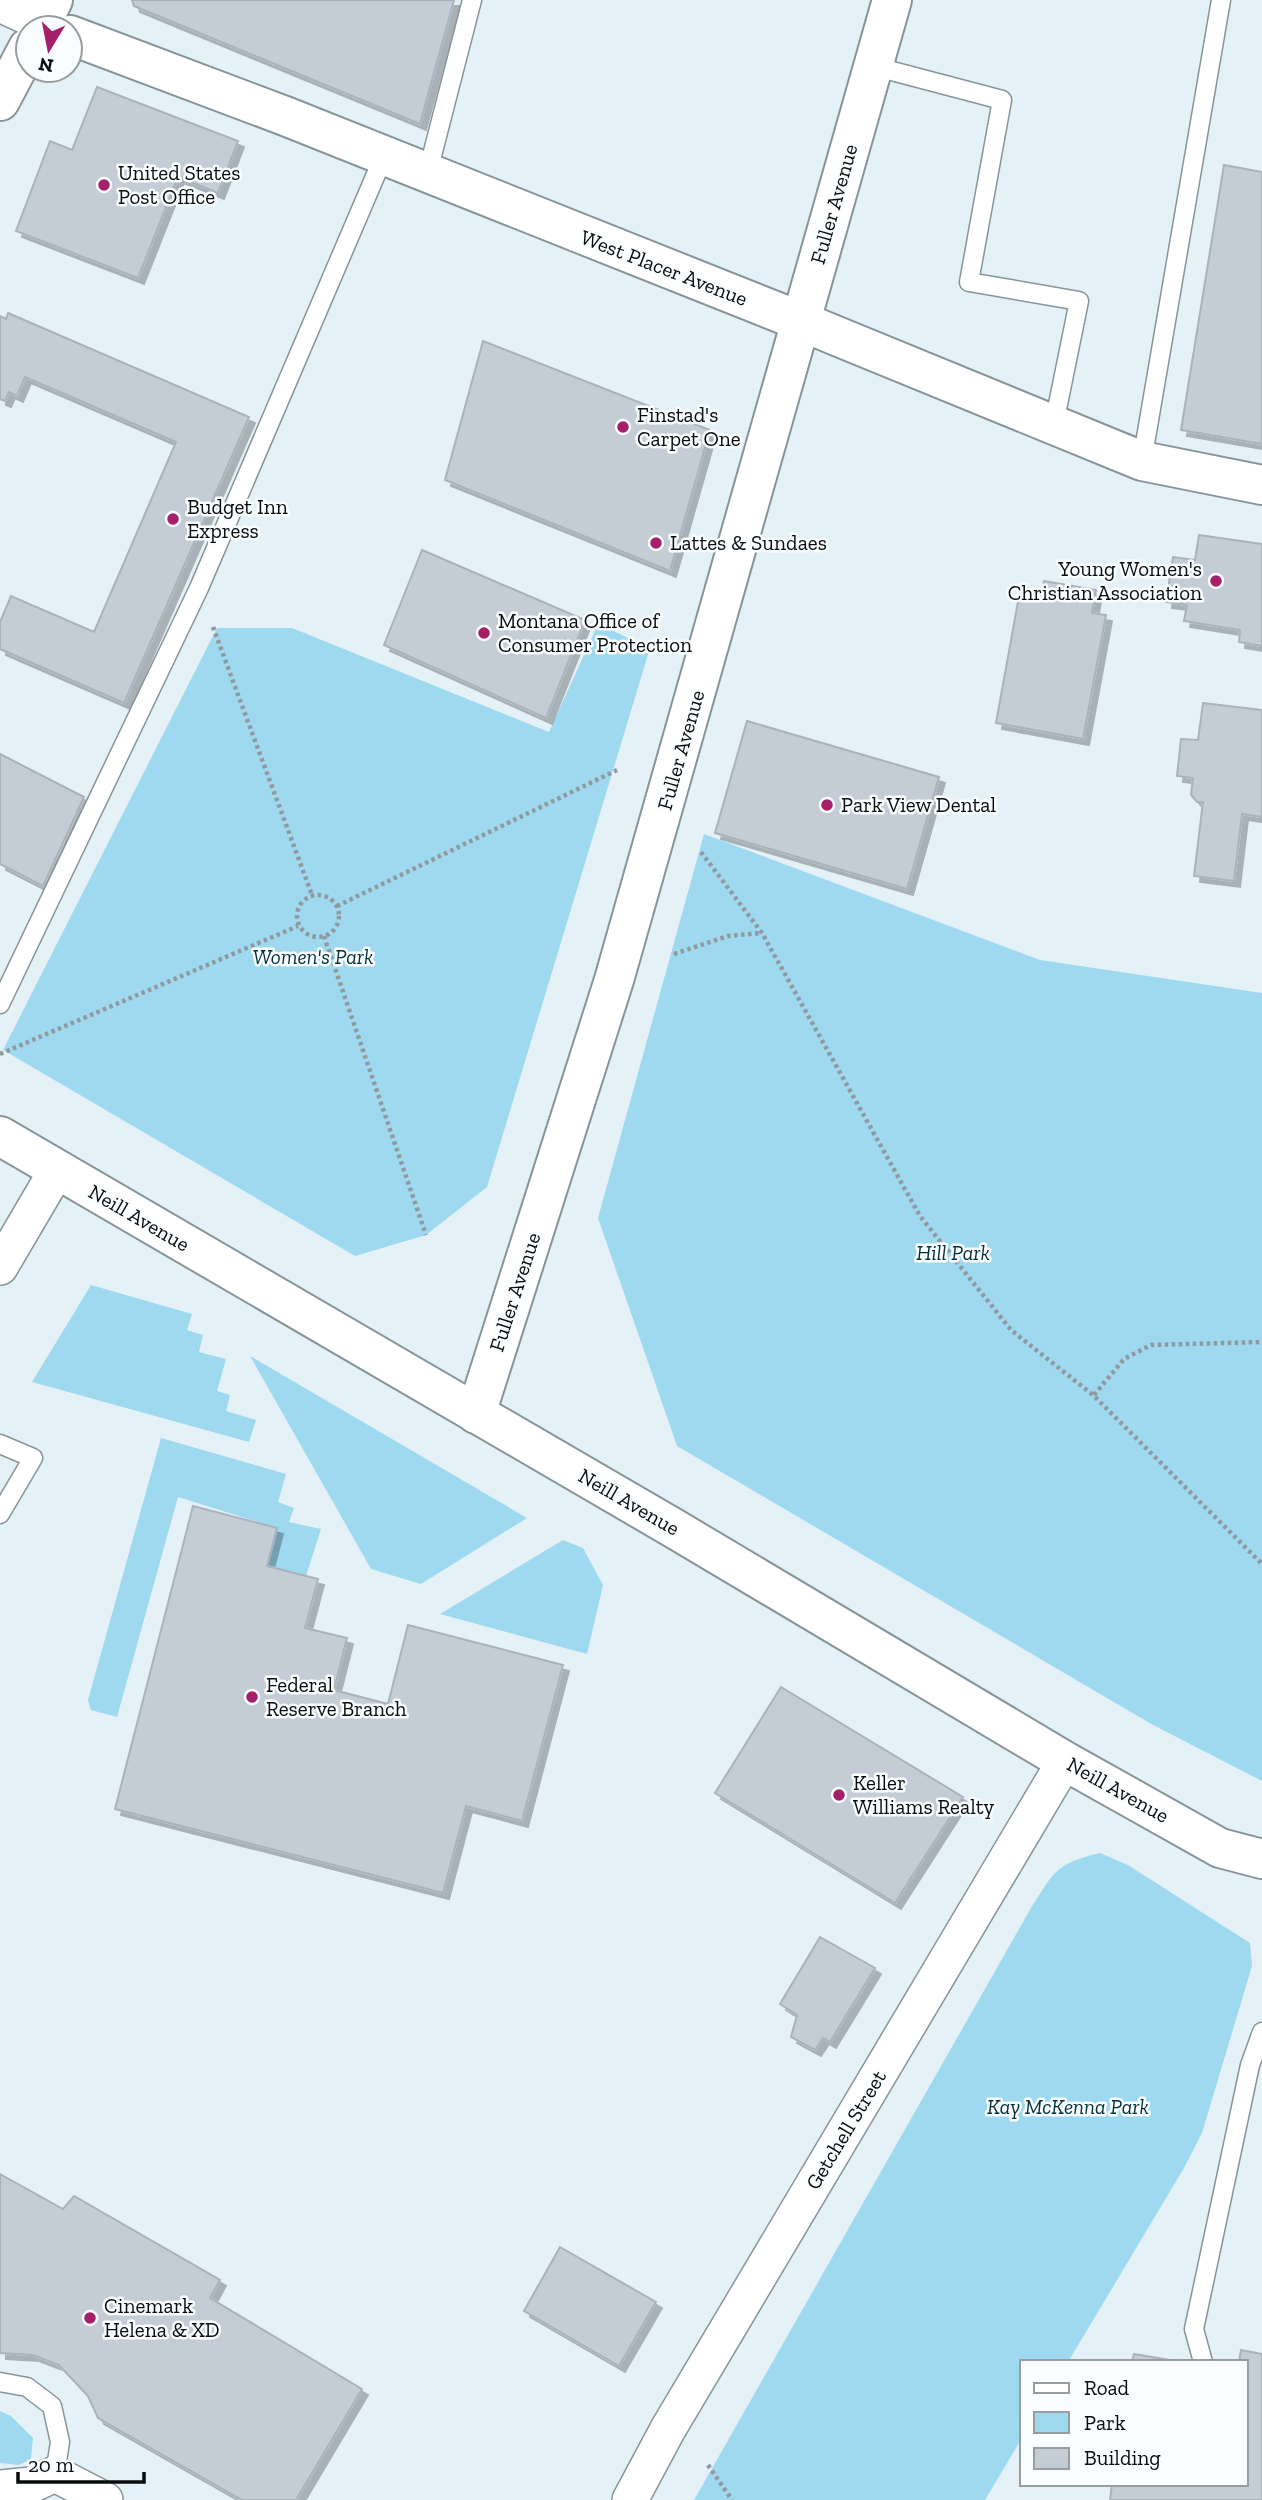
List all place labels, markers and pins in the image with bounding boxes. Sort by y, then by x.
place label: United States Post Office [118,160,240,209]
marker: United States Post Office [96,177,112,193]
place label: Finstad's Carpet One [637,402,741,451]
marker: Finstad's Carpet One [615,419,631,435]
place label: Budget Inn Express [187,494,288,543]
marker: Budget Inn Express [165,511,181,527]
place label: Lattes & Sundaes [670,530,827,555]
marker: Lattes & Sundaes [648,535,664,551]
place label: Young Women's Christian Association [1008,556,1202,605]
marker: Young Women's Christian Association [1208,573,1224,589]
place label: Montana Office of Consumer Protection [498,608,692,657]
marker: Montana Office of Consumer Protection [476,625,492,641]
place label: Park View Dental [841,792,996,817]
marker: Park View Dental [819,797,835,813]
place label: Federal Reserve Branch [266,1672,407,1721]
marker: Federal Reserve Branch [244,1689,260,1705]
place label: Keller Williams Realty [853,1770,995,1819]
marker: Keller Williams Realty [831,1787,847,1803]
place label: Cinemark Helena & XD [104,2293,220,2342]
marker: Cinemark Helena & XD [82,2310,98,2326]

